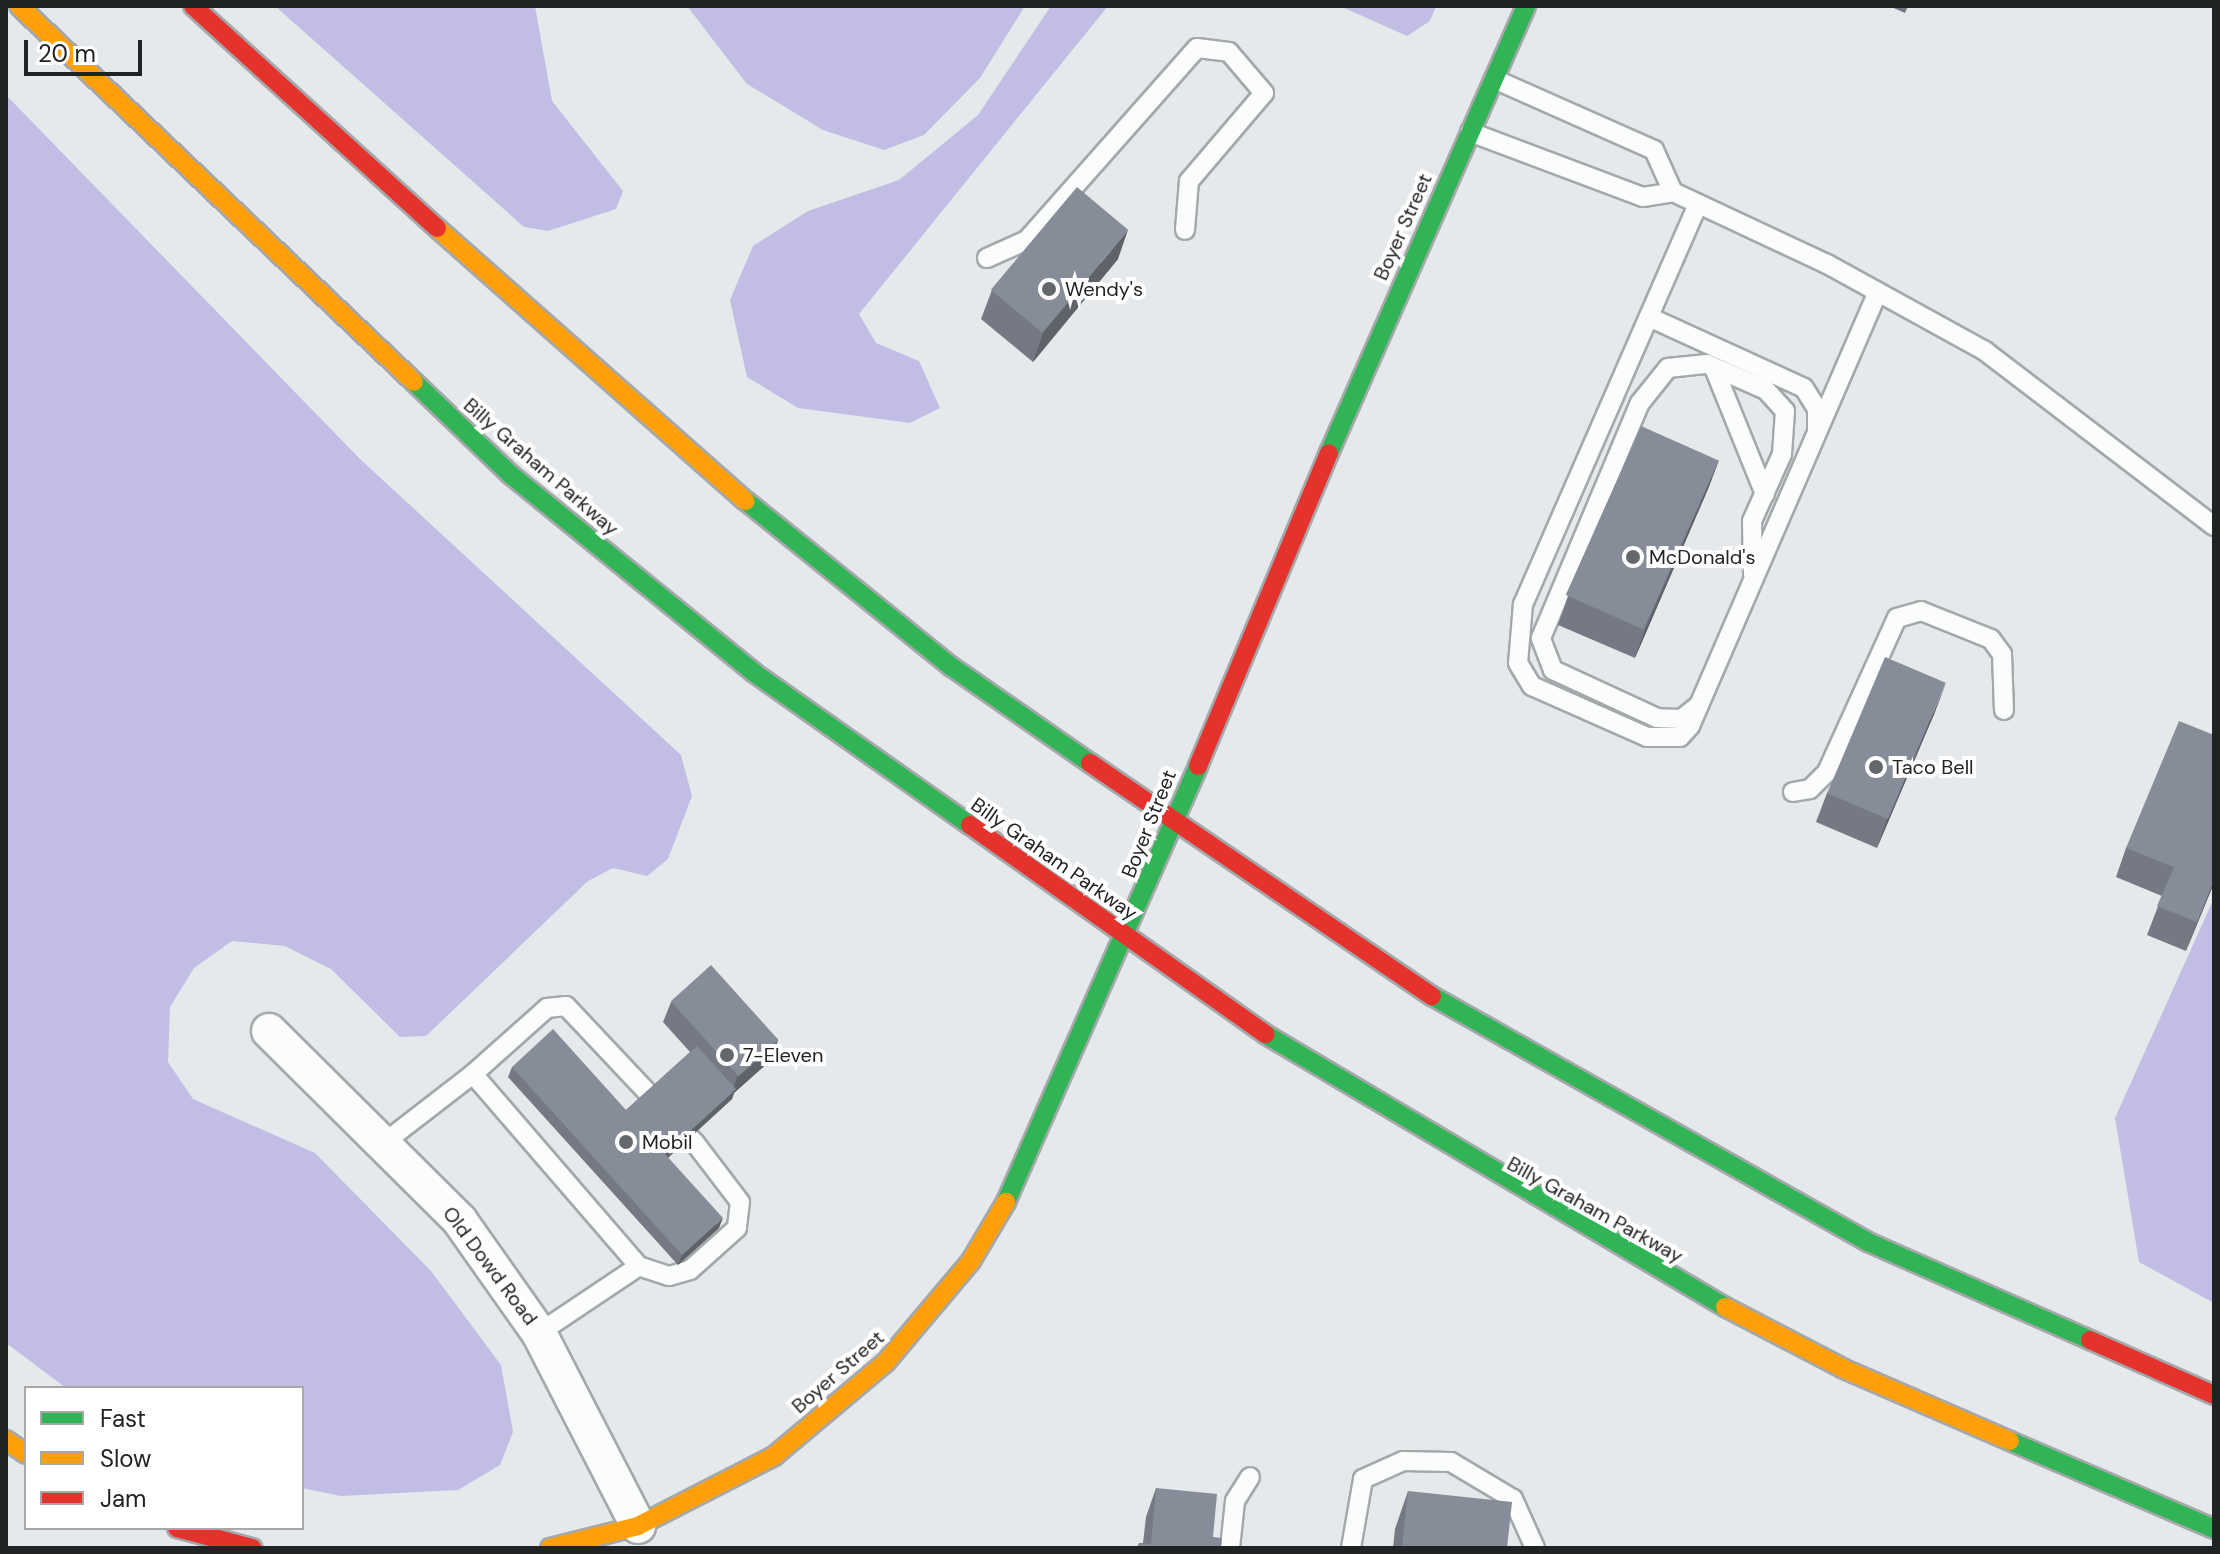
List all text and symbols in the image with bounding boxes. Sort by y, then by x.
scale bar [28,24,146,74]
text: 20 m [38,38,96,69]
street label: Boyer Street [1369,170,1437,284]
place label: Wendy's [1065,277,1143,301]
marker: Wendy's [1040,280,1058,298]
street label: Billy Graham Parkway [459,393,623,541]
place label: McDonald's [1649,545,1755,569]
marker: McDonald's [1624,548,1642,566]
place label: Taco Bell [1892,755,1974,779]
marker: Taco Bell [1867,758,1885,776]
street label: Boyer Street [1117,767,1181,881]
street label: Billy Graham Parkway [966,793,1142,925]
place label: 7-Eleven [743,1043,823,1067]
marker: 7-Eleven [718,1046,736,1064]
place label: Mobil [642,1130,692,1154]
marker: Mobil [617,1133,635,1151]
street label: Billy Graham Parkway [1503,1152,1687,1268]
street label: Old Dowd Road [438,1202,542,1330]
street label: Boyer Street [787,1326,889,1418]
legend [24,1386,304,1530]
text: Fast [100,1403,146,1434]
text: Slow [100,1443,151,1474]
text: Jam [100,1483,146,1514]

